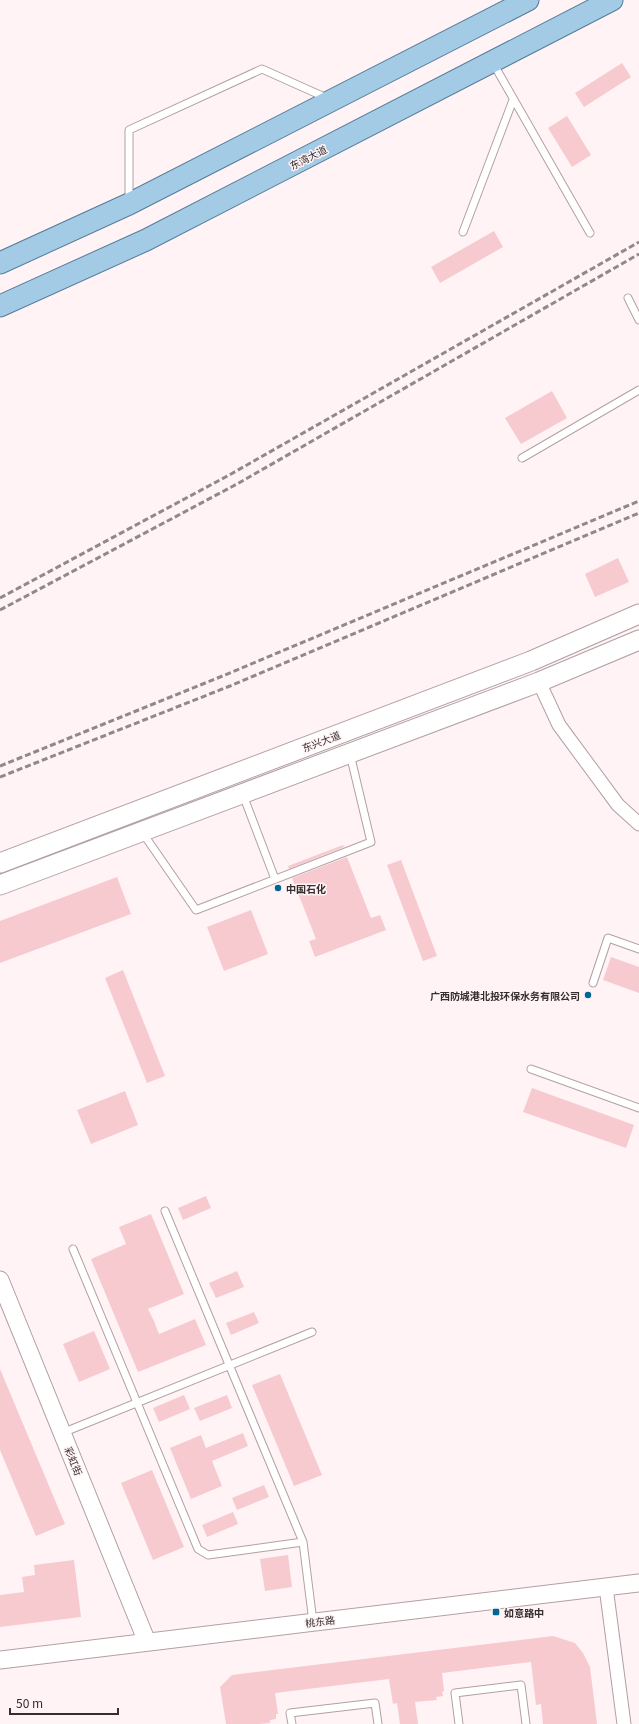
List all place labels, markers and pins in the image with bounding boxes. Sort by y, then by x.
place label: 中国石化 [286,881,326,896]
marker: 中国石化 [273,883,283,893]
place label: 广西防城港北投环保水务有限公司 [430,988,580,1003]
marker: 广西防城港北投环保水务有限公司 [583,990,593,1000]
place label: 如意路中 [504,1605,544,1620]
marker: 如意路中 [491,1607,501,1617]

